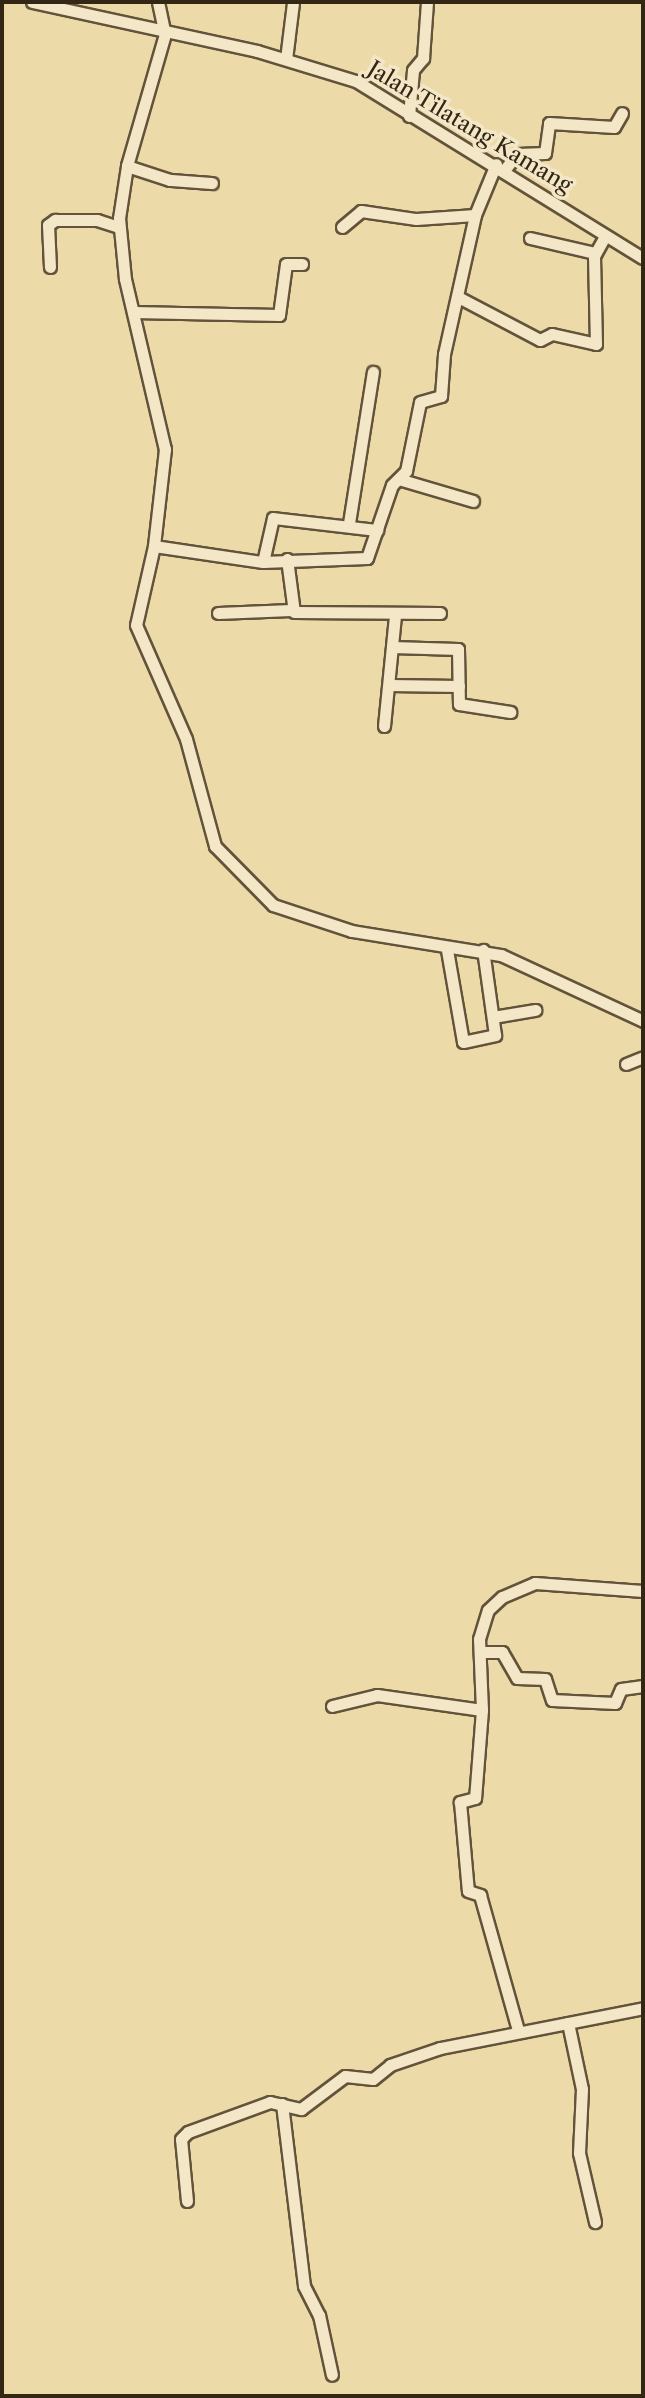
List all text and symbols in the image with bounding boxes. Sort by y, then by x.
street label: Jalan Tilatang Kamang [363,55,577,199]

